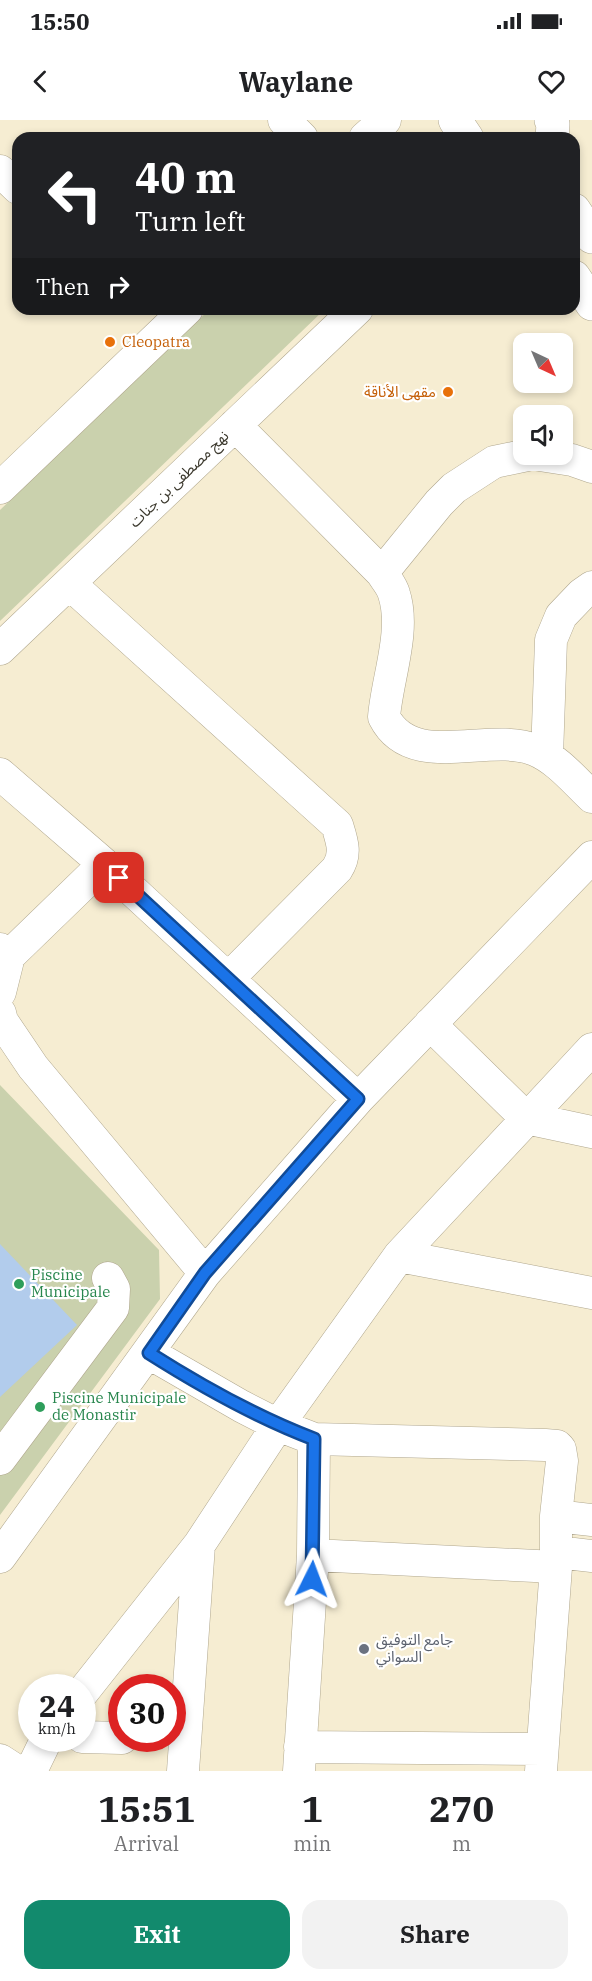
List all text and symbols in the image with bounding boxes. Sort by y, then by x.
text: 15:50 [30,7,89,36]
text: Waylane [239,64,353,99]
icon: back [24,65,57,98]
icon: heart [535,65,568,98]
text: 40 m [135,150,236,205]
icon: left [36,156,114,234]
text: Turn left [135,203,246,238]
icon: right [102,270,135,303]
text: Then [36,272,90,301]
place label: Cleopatra [122,332,190,351]
north arrow [513,333,573,393]
map controls [513,333,573,465]
marker: Cleopatra [103,335,117,349]
place label: مقهى الأناقة [364,382,436,401]
marker: مقهى الأناقة [441,385,455,399]
button: sound [513,405,573,465]
street label: نهج مصطفى بن جنات [125,426,235,533]
pin [93,852,144,903]
icon: arrive [102,861,135,894]
place label: Piscine Municipale [31,1265,110,1301]
marker: Piscine Municipale [12,1277,26,1291]
place label: Piscine Municipale de Monastir [52,1388,186,1424]
marker: Piscine Municipale de Monastir [33,1400,47,1414]
position arrow [280,1547,344,1611]
place label: جامع التوفيق السواني [376,1630,453,1668]
marker: جامع التوفيق السواني [357,1642,371,1656]
speed limit sign: 30 [108,1674,186,1752]
text: 24 [39,1686,75,1725]
text: km/h [38,1719,76,1738]
text: 15:51 [98,1785,195,1832]
text: 1 [301,1785,323,1832]
text: 270 [429,1785,494,1832]
text: Arrival [114,1830,179,1857]
text: min [293,1830,331,1857]
text: m [452,1830,471,1857]
button: Exit [24,1900,290,1969]
button: Share [302,1900,568,1969]

